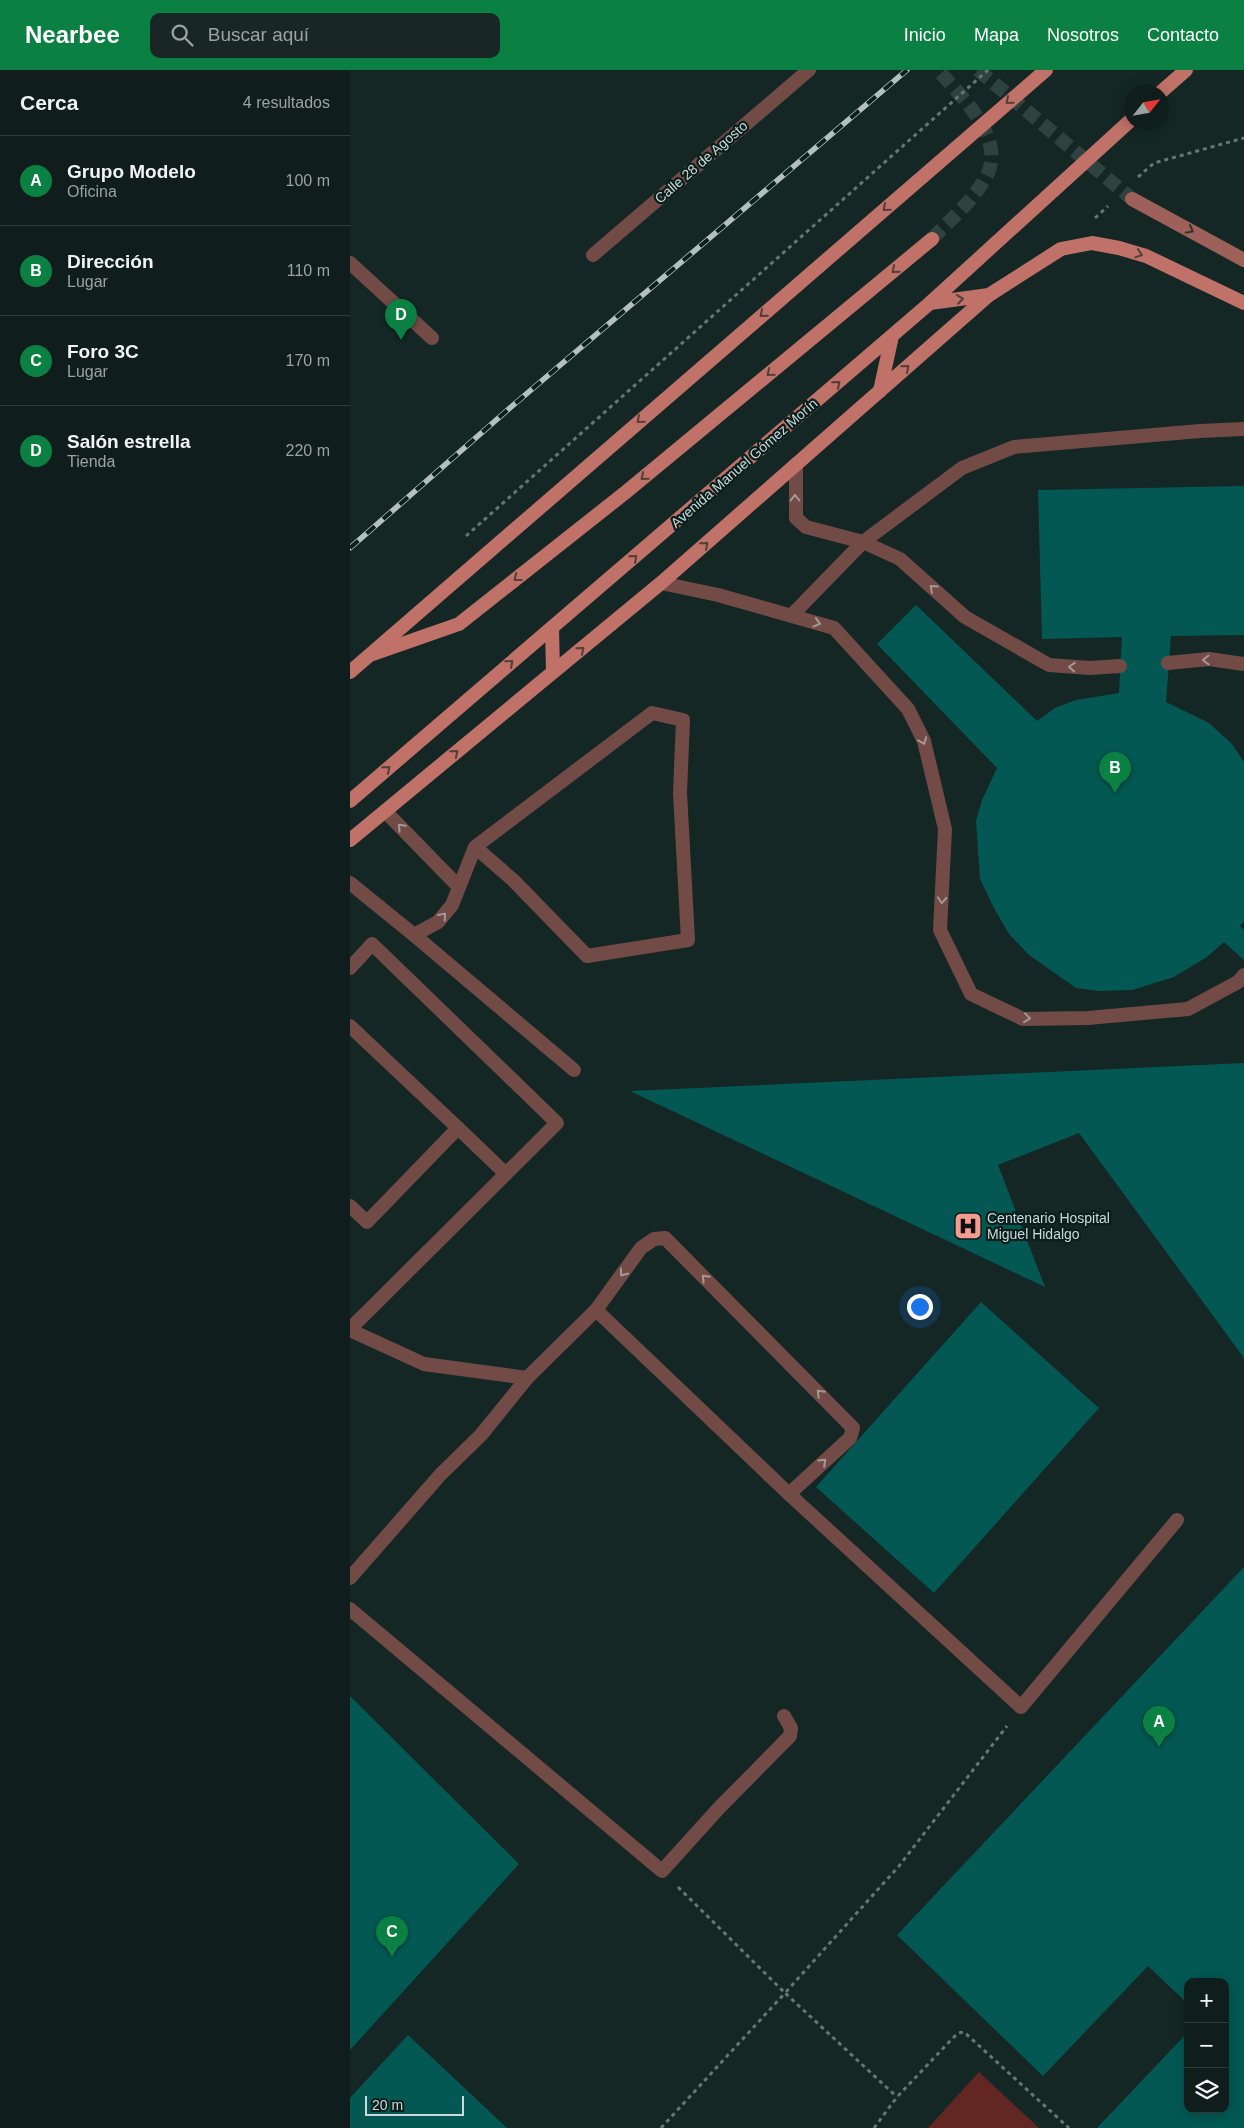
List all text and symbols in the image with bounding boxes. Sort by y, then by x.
search box [150,13,500,58]
text: Nearbee [25,21,120,48]
icon: search [168,21,196,49]
text: Buscar aquí [208,24,309,45]
text: Inicio [904,25,946,45]
text: Mapa [974,25,1019,45]
text: Nosotros [1047,25,1119,45]
text: Contacto [1147,25,1219,45]
north arrow [1124,85,1169,130]
text: Cerca [20,91,78,114]
text: 4 resultados [243,94,330,111]
one-way arrow [1006,96,1015,104]
street label: Calle 28 de Agosto [651,117,751,207]
text: Grupo Modelo [67,161,196,182]
text: A [30,172,42,189]
text: 100 m [286,172,330,189]
text: Oficina [67,183,117,200]
one-way arrow [883,202,892,210]
one-way arrow [1185,224,1194,234]
one-way arrow [1135,248,1143,258]
text: Dirección [67,251,154,272]
text: B [30,262,42,279]
text: 110 m [287,262,330,279]
one-way arrow [891,264,900,273]
text: Lugar [67,273,108,290]
one-way arrow [956,294,964,305]
pin: D [385,299,417,340]
one-way arrow [760,308,769,316]
text: Foro 3C [67,341,139,362]
text: C [30,352,42,369]
text: 170 m [286,352,330,369]
text: Lugar [67,363,108,380]
one-way arrow [900,365,909,374]
one-way arrow [766,368,775,377]
one-way arrow [831,381,840,389]
street label: Avenida Manuel Gómez Morín [667,395,821,531]
one-way arrow [637,414,646,423]
text: Salón estrella [67,431,191,452]
text: D [30,442,42,459]
text: 220 m [286,442,330,459]
text: Tienda [67,453,115,470]
one-way arrow [641,471,650,480]
one-way arrow [790,494,800,502]
one-way arrow [699,541,708,550]
one-way arrow [628,555,637,563]
one-way arrow [514,573,523,581]
one-way arrow [930,585,939,594]
one-way arrow [813,617,821,627]
one-way arrow [575,646,584,655]
one-way arrow [1202,655,1210,665]
one-way arrow [505,660,514,669]
one-way arrow [1067,661,1075,672]
one-way arrow [917,736,927,744]
one-way arrow [449,750,458,759]
pin: B [1099,752,1131,793]
one-way arrow [381,766,390,775]
one-way arrow [398,824,407,833]
one-way arrow [936,896,947,904]
one-way arrow [437,913,446,922]
one-way arrow [1023,1012,1031,1023]
place label: Centenario Hospital Miguel Hidalgo [987,1210,1110,1242]
hospital icon: Centenario Hospital Miguel Hidalgo [953,1211,983,1241]
one-way arrow [620,1267,629,1277]
one-way arrow [702,1275,711,1284]
your location [907,1294,933,1320]
one-way arrow [816,1390,825,1399]
one-way arrow [818,1459,827,1468]
pin: A [1143,1706,1175,1747]
pin: C [376,1916,408,1957]
map controls [1184,1978,1229,2113]
button: + [1184,1978,1229,2023]
button: − [1184,2023,1229,2068]
button: layers [1184,2068,1229,2113]
scale bar [365,2093,464,2116]
text: 20 m [372,2097,403,2113]

